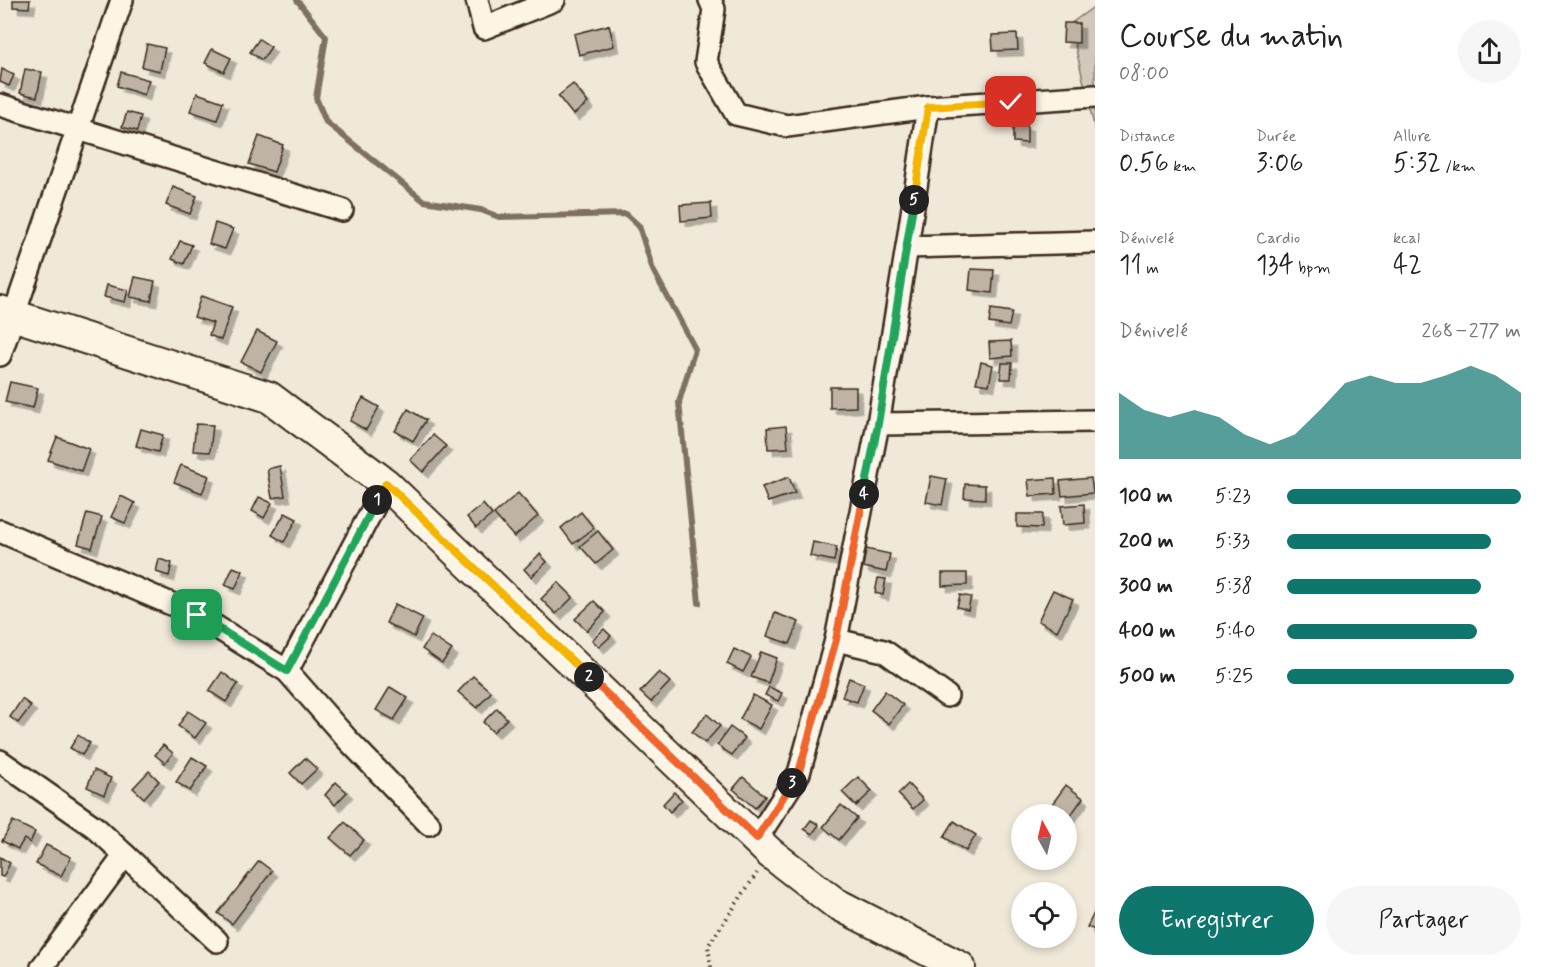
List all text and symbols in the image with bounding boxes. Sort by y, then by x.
text: Course du matin [1119,15,1343,59]
button: share [1458,20,1521,83]
text: 08:00 [1119,60,1169,87]
pin [985,76,1036,127]
icon: check [994,85,1027,118]
text: Distance [1119,126,1175,147]
text: Durée [1256,126,1296,147]
text: Allure [1393,126,1431,147]
text: 0.56 [1119,147,1169,181]
text: 3:06 [1256,147,1304,181]
text: 5:32 [1393,147,1441,181]
text: km [1169,156,1197,177]
text: /km [1441,156,1476,177]
pin: 5 [899,185,929,215]
text: 5 [909,189,919,210]
text: Dénivelé [1119,228,1174,249]
text: Cardio [1256,228,1300,249]
text: kcal [1393,228,1420,249]
text: 11 [1119,249,1142,283]
text: 134 [1256,249,1294,283]
text: 42 [1393,249,1422,283]
text: m [1142,258,1159,279]
text: bpm [1294,258,1330,279]
text: Dénivelé [1119,318,1188,345]
text: 268–277 m [1422,318,1521,345]
pin: 4 [849,479,879,509]
text: 4 [859,483,869,504]
text: 100 m [1119,483,1173,510]
text: 5:23 [1215,483,1251,510]
pin: 1 [362,485,392,515]
text: 1 [373,489,381,510]
text: 200 m [1119,528,1174,555]
text: 5:33 [1215,528,1250,555]
text: 300 m [1119,573,1173,600]
text: 5:38 [1215,573,1252,600]
pin [171,589,222,640]
icon: arrive [180,598,213,631]
text: 400 m [1119,618,1175,645]
text: 5:40 [1215,618,1255,645]
pin: 2 [574,662,604,692]
text: 500 m [1119,663,1176,690]
text: 5:25 [1215,663,1253,690]
text: 2 [585,666,593,687]
pin: 3 [777,768,807,798]
text: 3 [788,772,796,793]
north arrow [1011,804,1077,870]
map controls [1011,804,1077,948]
button: locate [1011,882,1077,948]
button: Enregistrer [1119,886,1314,955]
button: Partager [1326,886,1521,955]

